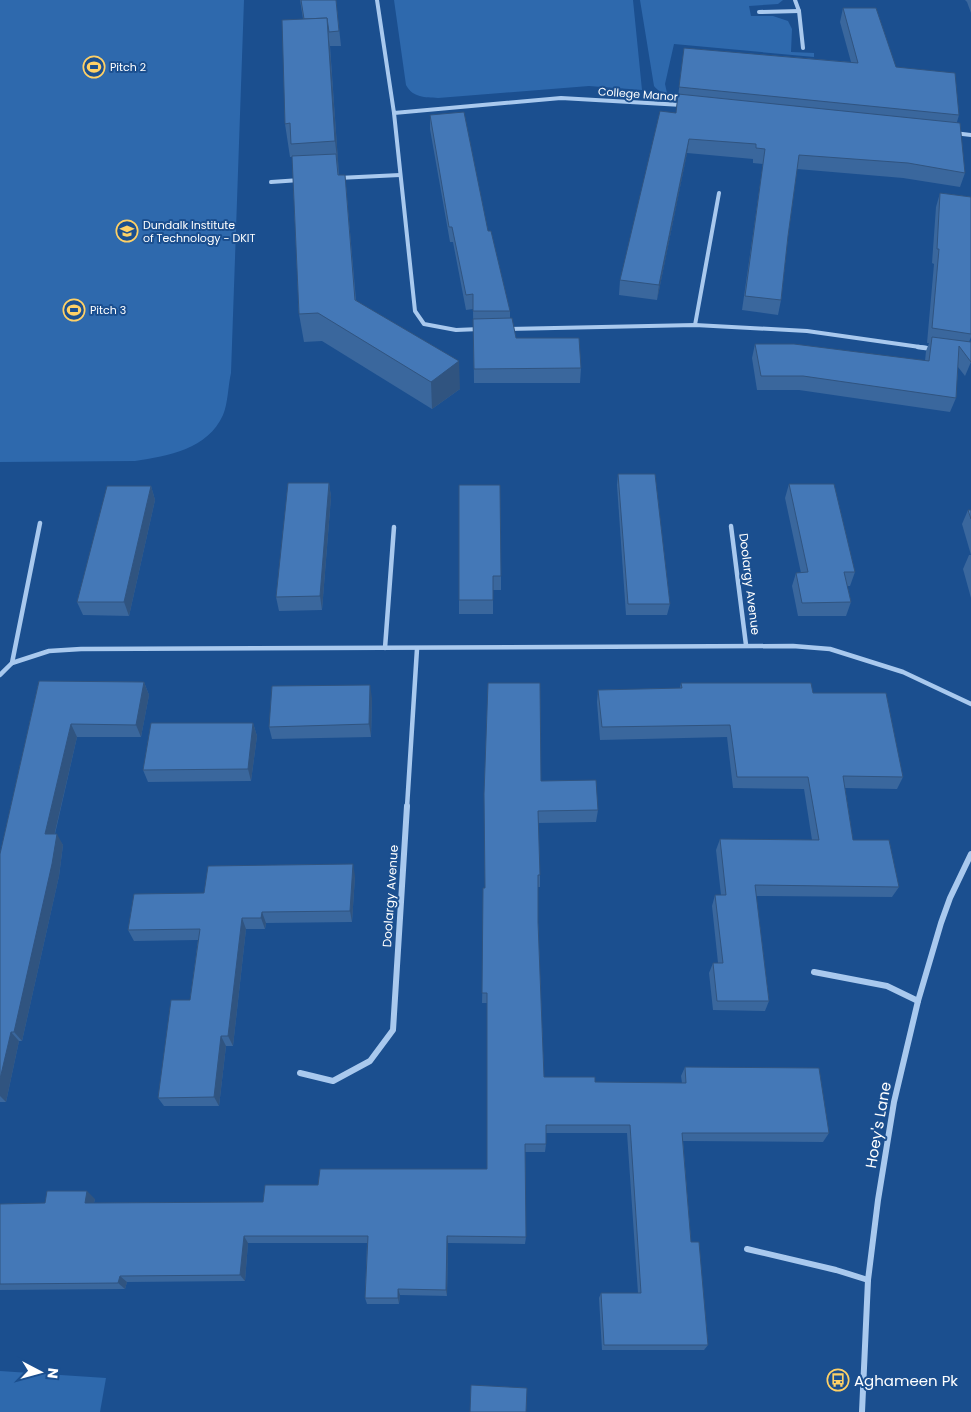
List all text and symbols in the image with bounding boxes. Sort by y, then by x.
sports icon: Pitch 2 [82,55,106,79]
place label: Pitch 2 [110,59,146,75]
street label: College Manor [598,83,678,105]
place label: Dundalk Institute of Technology - DKIT [143,217,256,246]
school or university icon: Dundalk Institute of Technology - DKIT [115,219,139,243]
sports icon: Pitch 3 [62,298,86,322]
place label: Pitch 3 [90,302,126,318]
street label: Doolargy Avenue [735,532,765,636]
street label: Doolargy Avenue [378,844,402,948]
street label: Hoey's Lane [860,1080,896,1170]
north arrow [15,1347,65,1397]
text: N [42,1367,63,1380]
bus stop icon: Aghameen Pk [826,1368,850,1392]
place label: Aghameen Pk [854,1370,958,1391]

